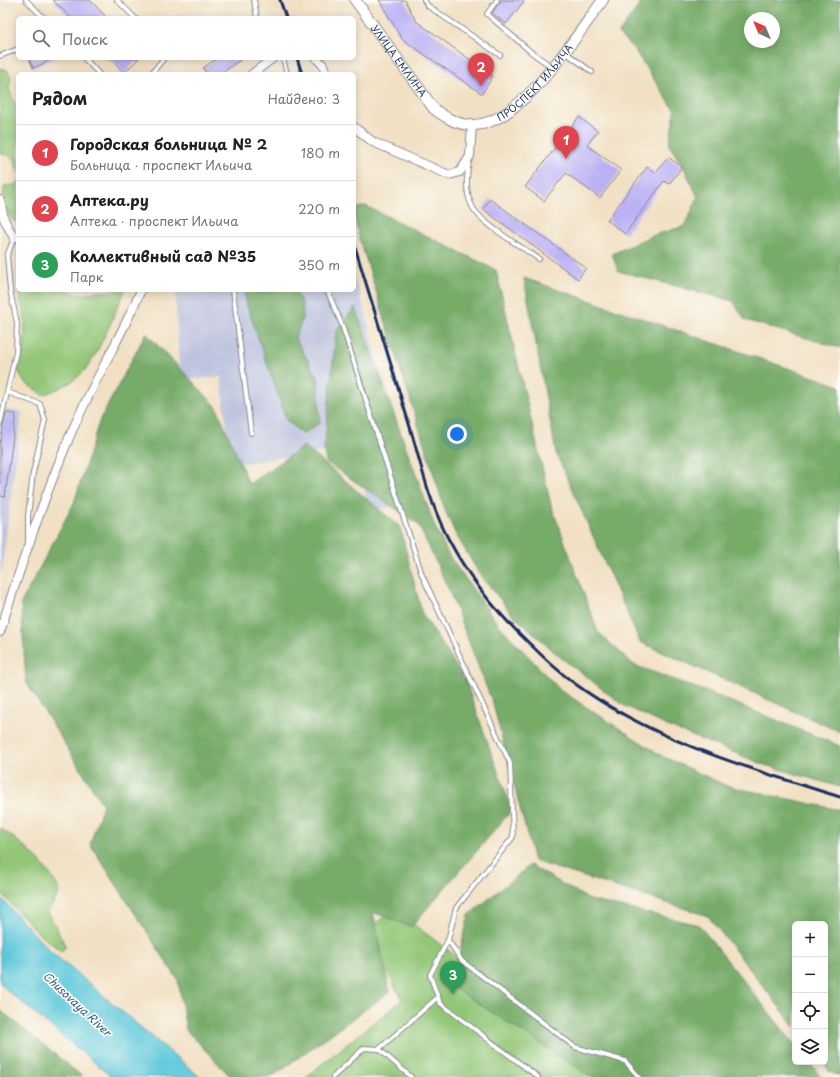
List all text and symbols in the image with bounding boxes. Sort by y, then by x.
north arrow [744,12,780,48]
search box [16,16,356,60]
street label: УЛИЦА ЕМЛИНА [368,21,431,100]
icon: search [30,27,52,49]
text: Поиск [62,27,108,50]
street label: ПРОСПЕКТ ИЛЬИЧА [493,40,576,124]
pin: 2 [468,53,494,86]
text: Рядом [32,85,87,111]
text: Найдено: 3 [268,89,340,108]
pin: 1 [553,126,579,159]
text: Городская больница № 2 [70,132,267,155]
text: 1 [42,143,48,162]
text: 180 m [301,143,340,162]
text: Больница · проспект Ильича [70,155,252,174]
text: Аптека.ру [70,188,149,211]
text: 2 [40,199,50,218]
text: 220 m [298,199,340,218]
text: Аптека · проспект Ильича [70,211,238,230]
text: Коллективный сад №35 [70,244,256,267]
text: 3 [41,255,49,274]
text: 350 m [298,255,340,274]
text: Парк [70,267,104,286]
your location [447,424,467,444]
map controls [792,921,828,1065]
button: + [792,921,828,957]
button: − [792,957,828,993]
pin: 3 [440,961,466,994]
water label: Chusovaya River [39,967,117,1041]
button: locate [792,993,828,1029]
button: layers [792,1029,828,1065]

